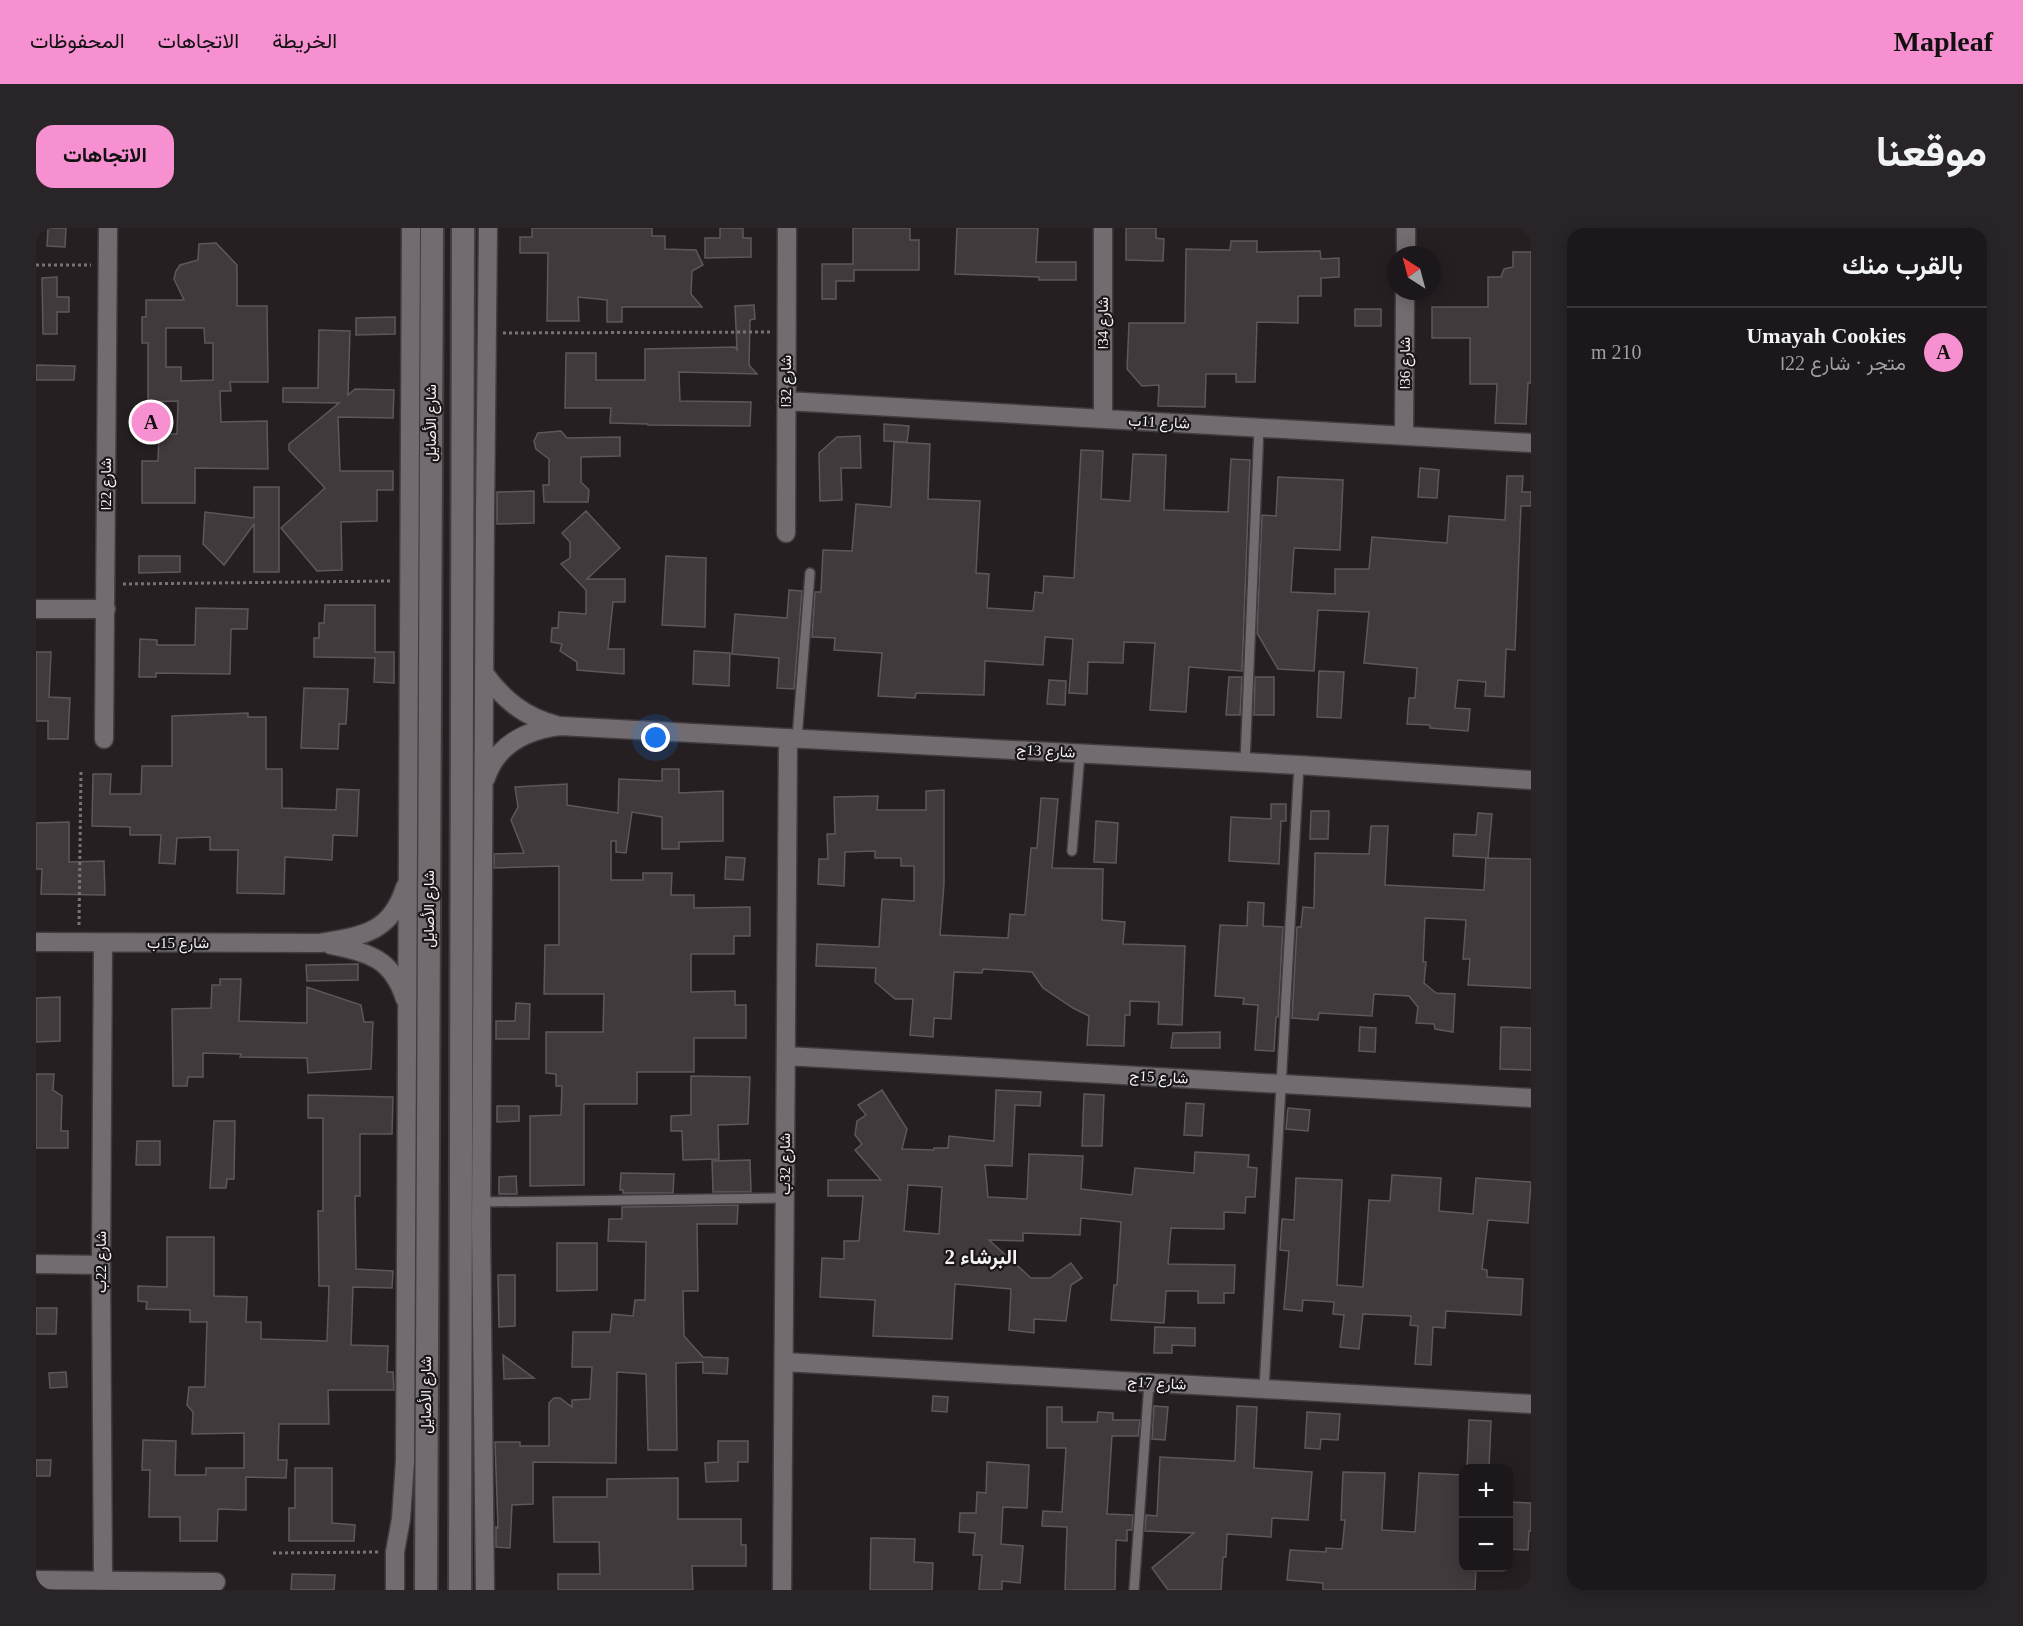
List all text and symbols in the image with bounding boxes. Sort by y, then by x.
text: Mapleaf [1893,26,1993,57]
text: المحفوظات [30,29,125,53]
text: الاتجاهات [158,29,239,53]
text: الخريطة [272,29,337,53]
button: الاتجاهات [36,125,174,188]
text: موقعنا [1876,129,1987,175]
north arrow [1387,246,1441,300]
text: بالقرب منك [1842,251,1963,280]
street label: شارع 34ا [1095,297,1114,349]
text: Umayah Cookies [1746,323,1906,348]
street label: شارع 36ا [1397,337,1416,389]
text: 210 m [1591,341,1642,363]
text: A [1936,341,1951,363]
text: متجر · شارع 22ا [1780,352,1906,374]
street label: شارع 32ا [778,355,797,407]
street label: شارع الأصايل [422,384,442,462]
pin: A [132,400,170,444]
street label: شارع 11ب [1128,412,1190,435]
street label: شارع 22ا [98,458,117,510]
your location [641,723,670,752]
street label: شارع 13ج [1016,741,1076,764]
street label: شارع الأصايل [420,870,440,948]
street label: شارع 15ب [147,935,209,954]
street label: شارع 15ج [1129,1067,1189,1090]
street label: شارع 32ب [777,1133,796,1195]
street label: شارع 22ب [93,1231,112,1293]
district label: البرشاء 2 [944,1245,1018,1270]
street label: شارع الأصايل [417,1356,437,1434]
street label: شارع 17ج [1127,1373,1187,1396]
map controls [1459,1464,1513,1572]
button: + [1459,1464,1513,1518]
button: − [1459,1518,1513,1572]

